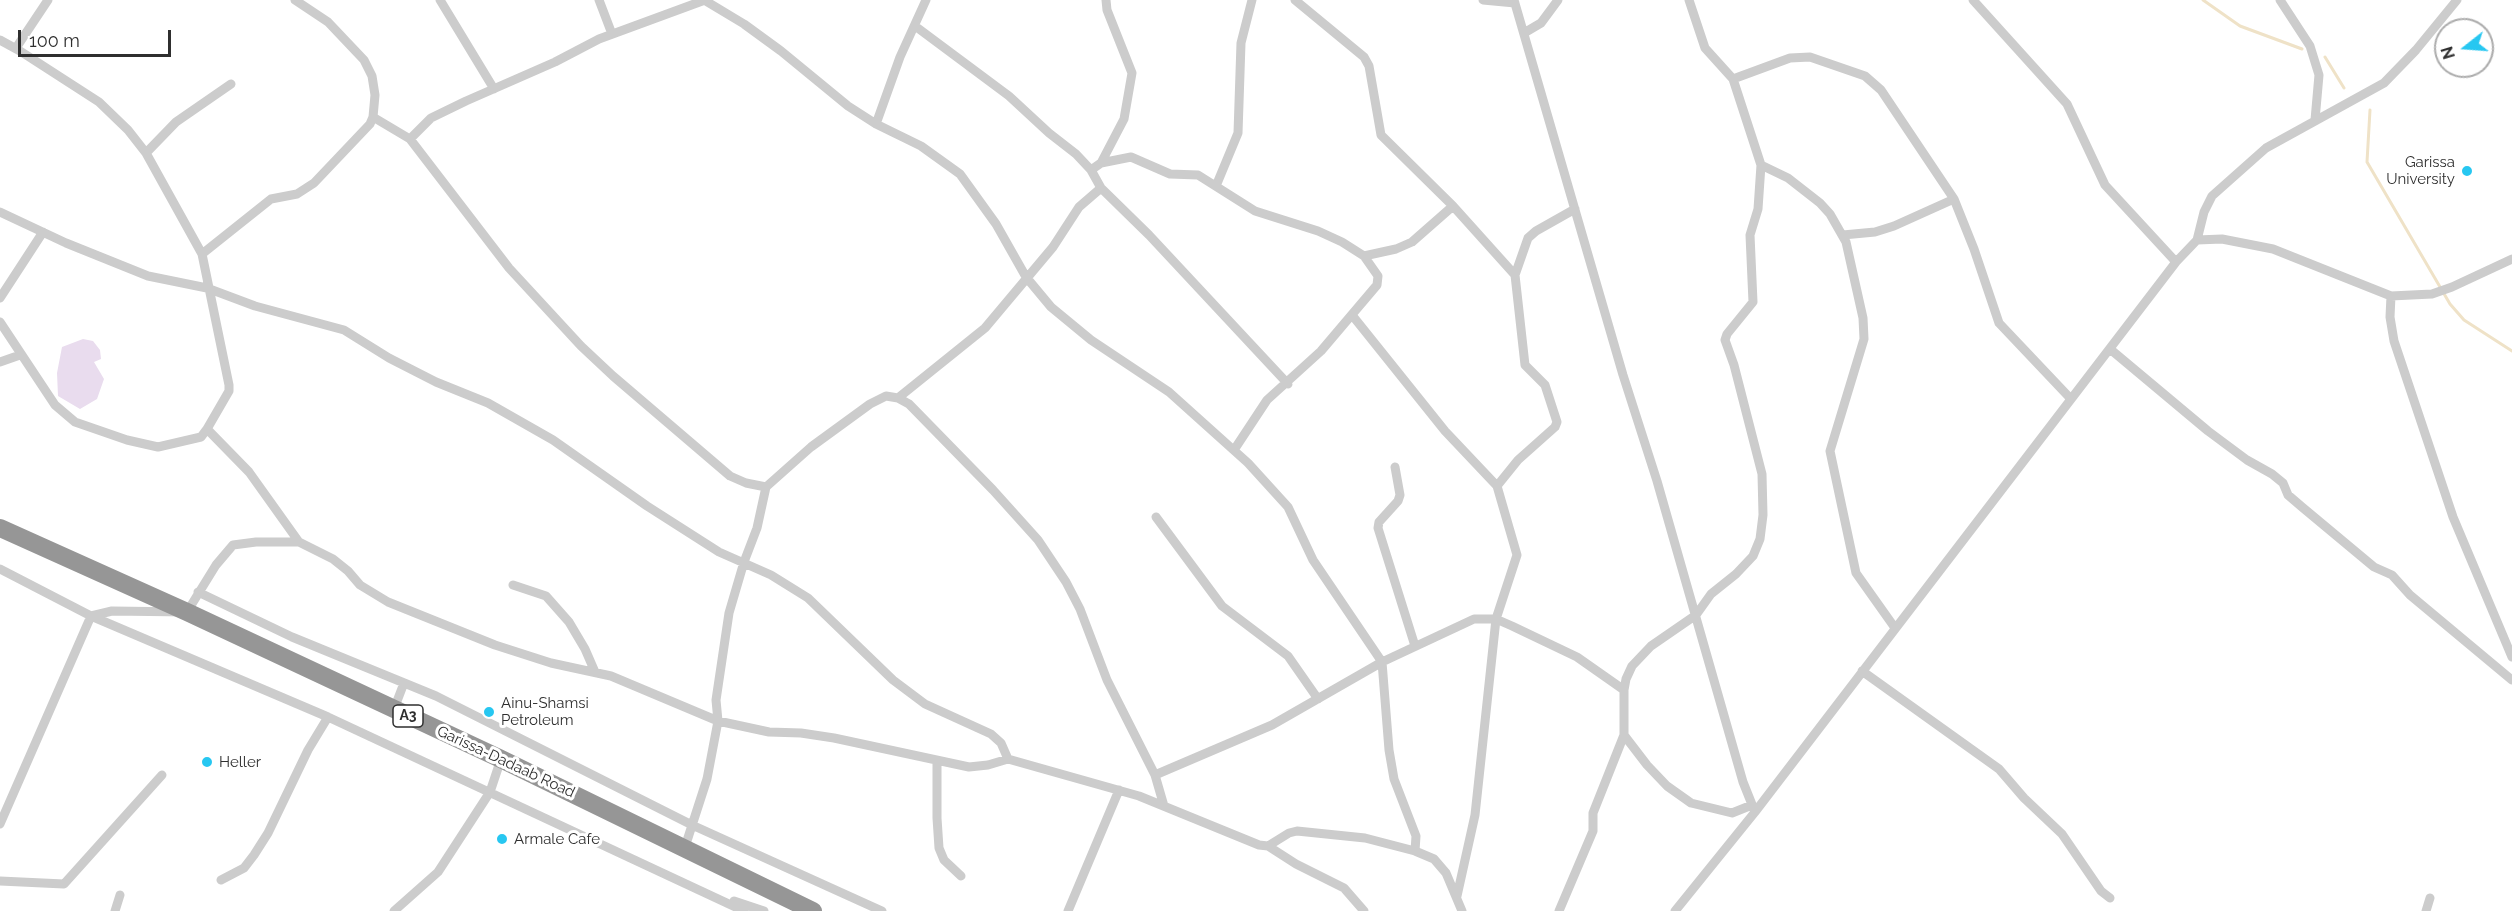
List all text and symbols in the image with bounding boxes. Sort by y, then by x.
scale bar [21,18,174,56]
north arrow [2434,18,2494,78]
text: 100 m [29,30,80,51]
text: N [2437,44,2459,61]
place label: Garissa University [2386,153,2455,188]
marker: Garissa University [2460,164,2474,178]
place label: Ainu-Shamsi Petroleum [501,694,589,729]
road number: A3 [393,705,423,727]
marker: Ainu-Shamsi Petroleum [482,705,496,719]
street label: Garissa-Dadaab Road [434,722,578,802]
place label: Heller [219,753,261,771]
marker: Heller [200,755,214,769]
place label: Armale Cafe [514,830,600,848]
marker: Armale Cafe [495,832,509,846]

